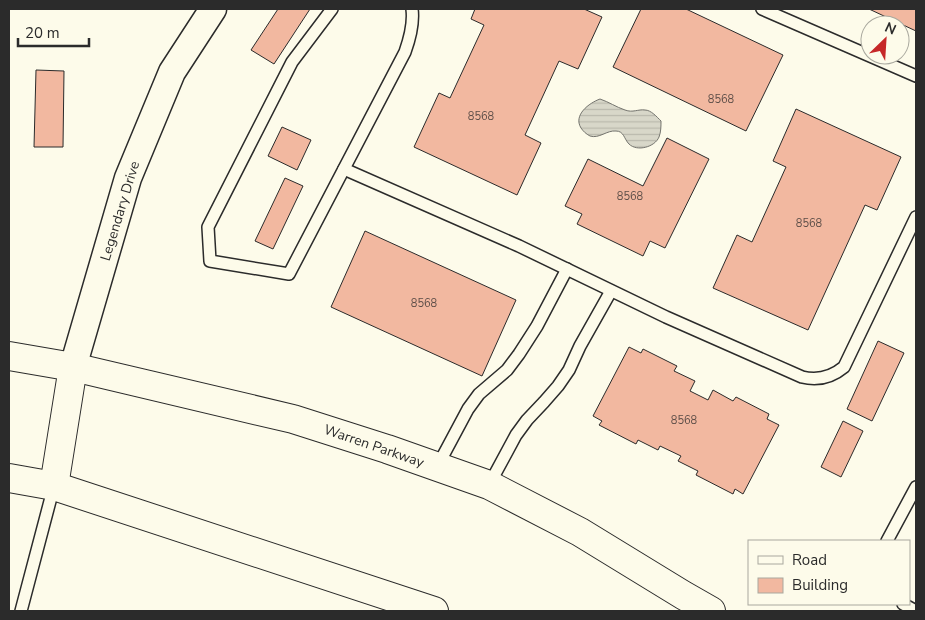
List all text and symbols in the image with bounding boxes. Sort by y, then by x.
scale bar [18,15,89,47]
north arrow [860,15,910,65]
text: N [882,18,899,39]
text: 20 m [25,23,60,43]
house number: 8568 [708,92,735,107]
house number: 8568 [468,109,495,124]
street label: Legendary Drive [96,159,144,263]
house number: 8568 [617,189,644,204]
house number: 8568 [796,216,823,231]
house number: 8568 [411,296,438,311]
house number: 8568 [671,413,698,428]
street label: Warren Parkway [321,420,427,472]
legend [748,540,910,605]
text: Road [792,550,827,570]
text: Building [792,575,848,595]

